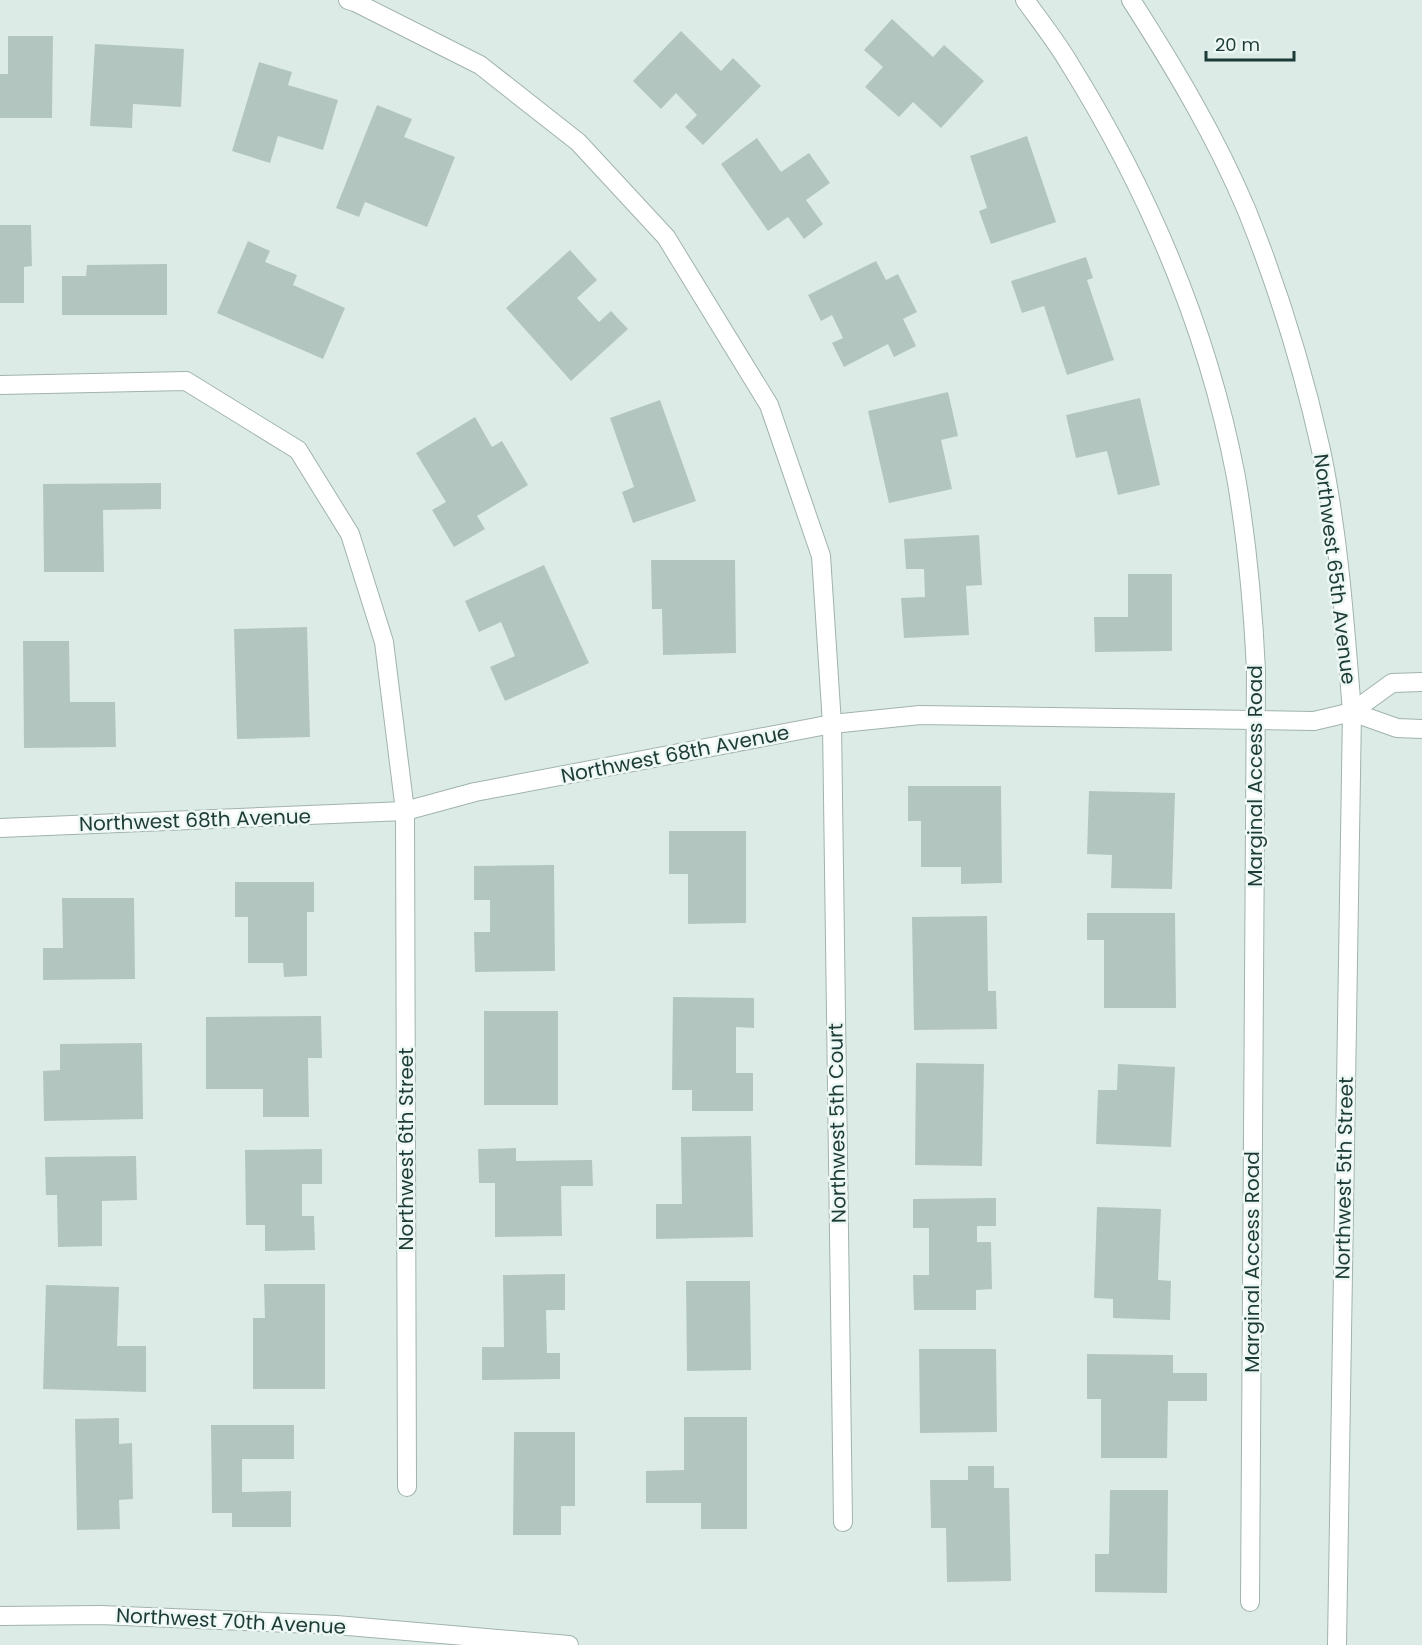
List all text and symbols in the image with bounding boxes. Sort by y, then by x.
scale bar [1206,24,1294,62]
text: 20 m [1215,32,1260,57]
street label: Northwest 65th Avenue [1307,452,1363,686]
street label: Marginal Access Road [1241,665,1269,887]
street label: Northwest 68th Avenue [558,718,792,790]
street label: Northwest 68th Avenue [79,802,311,838]
street label: Northwest 5th Court [821,1023,853,1223]
street label: Northwest 6th Street [392,1048,420,1250]
street label: Northwest 5th Street [1328,1076,1360,1280]
street label: Marginal Access Road [1238,1151,1266,1373]
street label: Northwest 70th Avenue [115,1601,347,1641]

